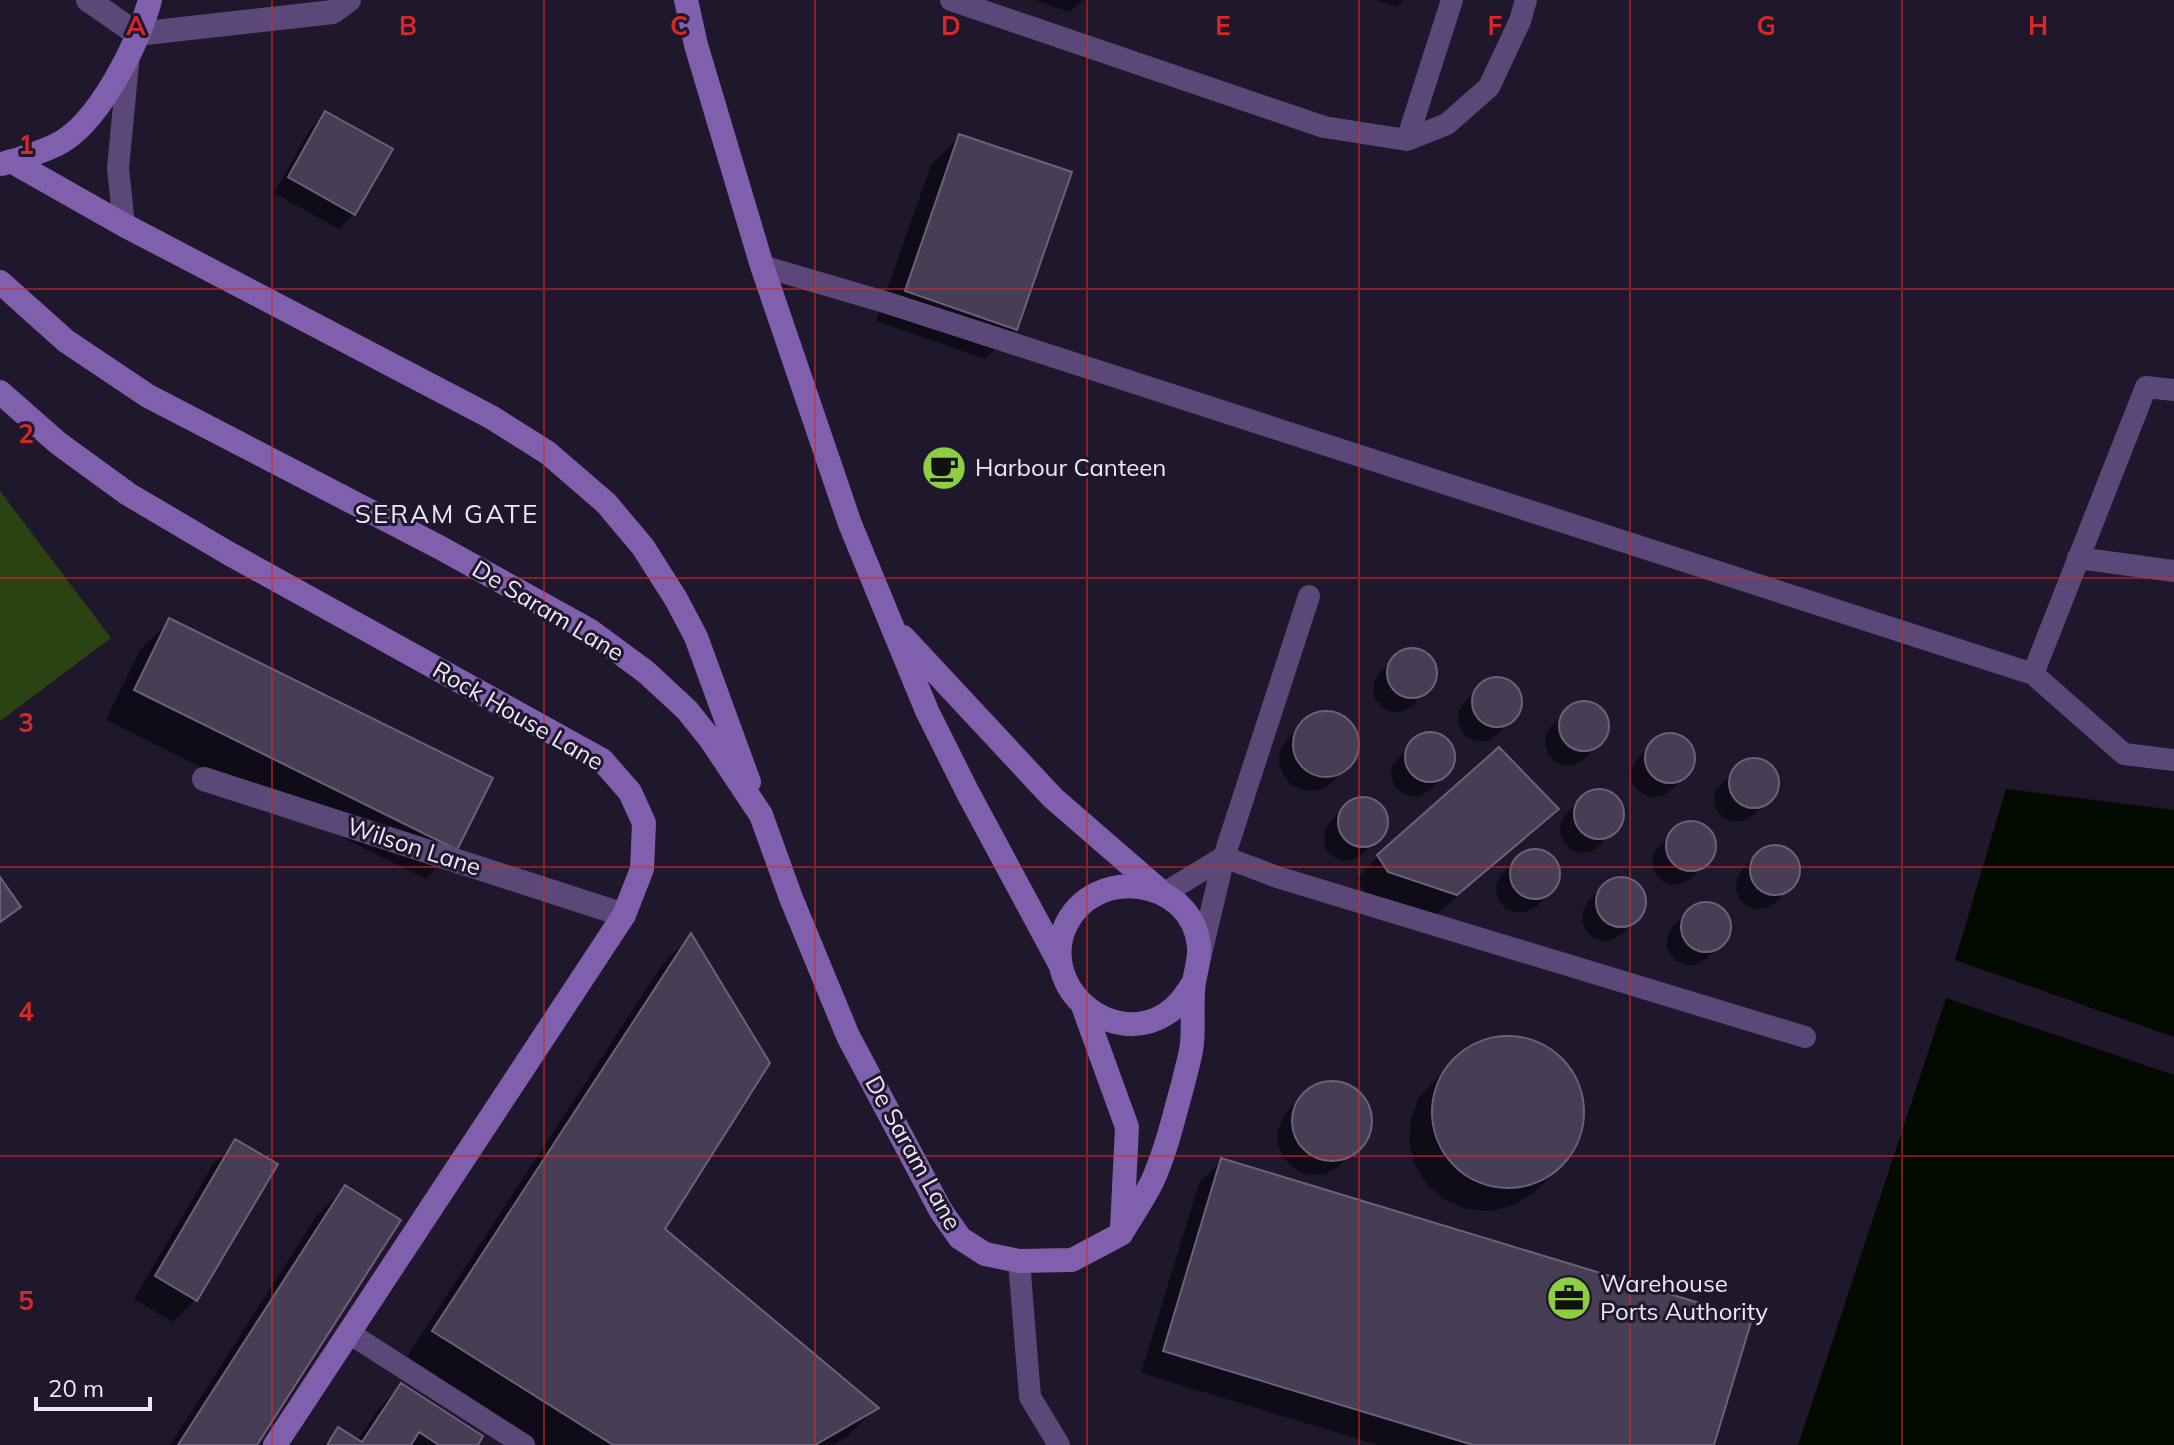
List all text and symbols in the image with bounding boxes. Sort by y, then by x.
text: A [126,9,146,42]
text: B [399,9,417,42]
text: C [670,9,688,42]
text: D [941,9,961,42]
text: E [1215,9,1231,42]
text: F [1488,9,1503,42]
text: G [1756,9,1776,42]
text: H [2028,9,2048,42]
text: 1 [18,128,34,161]
text: 2 [18,417,34,450]
cafe icon: Harbour Canteen [920,444,968,492]
place label: Harbour Canteen [975,452,1166,482]
district label: SERAM GATE [355,497,539,530]
street label: De Saram Lane [467,553,630,667]
street label: Rock House Lane [428,654,609,776]
text: 3 [18,706,34,739]
street label: Wilson Lane [344,810,485,882]
text: 4 [18,995,34,1028]
street label: De Saram Lane [859,1070,969,1235]
place label: Warehouse Ports Authority [1600,1268,1768,1326]
office icon: Warehouse Ports Authority [1545,1274,1593,1322]
text: 5 [18,1284,34,1317]
scale bar [36,1361,150,1411]
text: 20 m [48,1373,104,1403]

